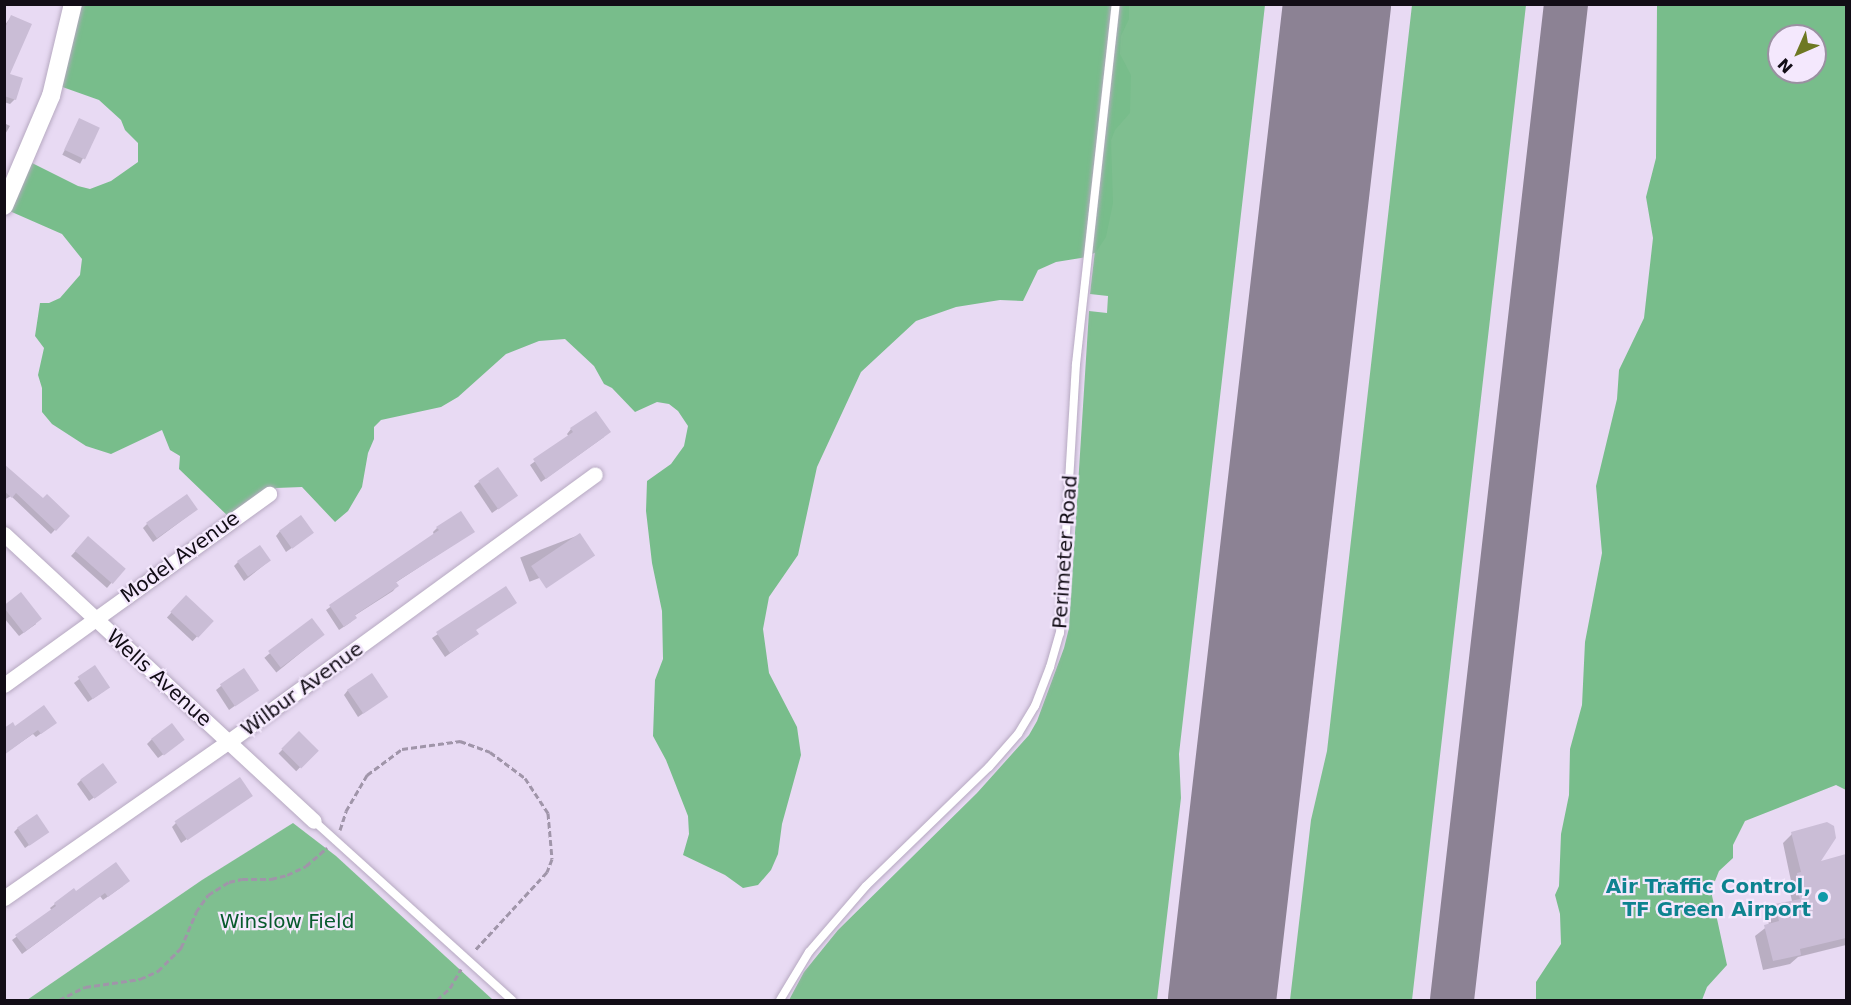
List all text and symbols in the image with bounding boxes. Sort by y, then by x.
north arrow [1767,24,1827,84]
text: N [1774,54,1797,77]
street label: Perimeter Road [1048,474,1082,630]
street label: Model Avenue [116,506,244,608]
street label: Wells Avenue [102,625,216,731]
street label: Wilbur Avenue [236,637,368,741]
place label: Air Traffic Control, TF Green Airport [1606,874,1811,921]
marker: Air Traffic Control, TF Green Airport [1816,890,1830,904]
park label: Winslow Field [220,909,354,933]

